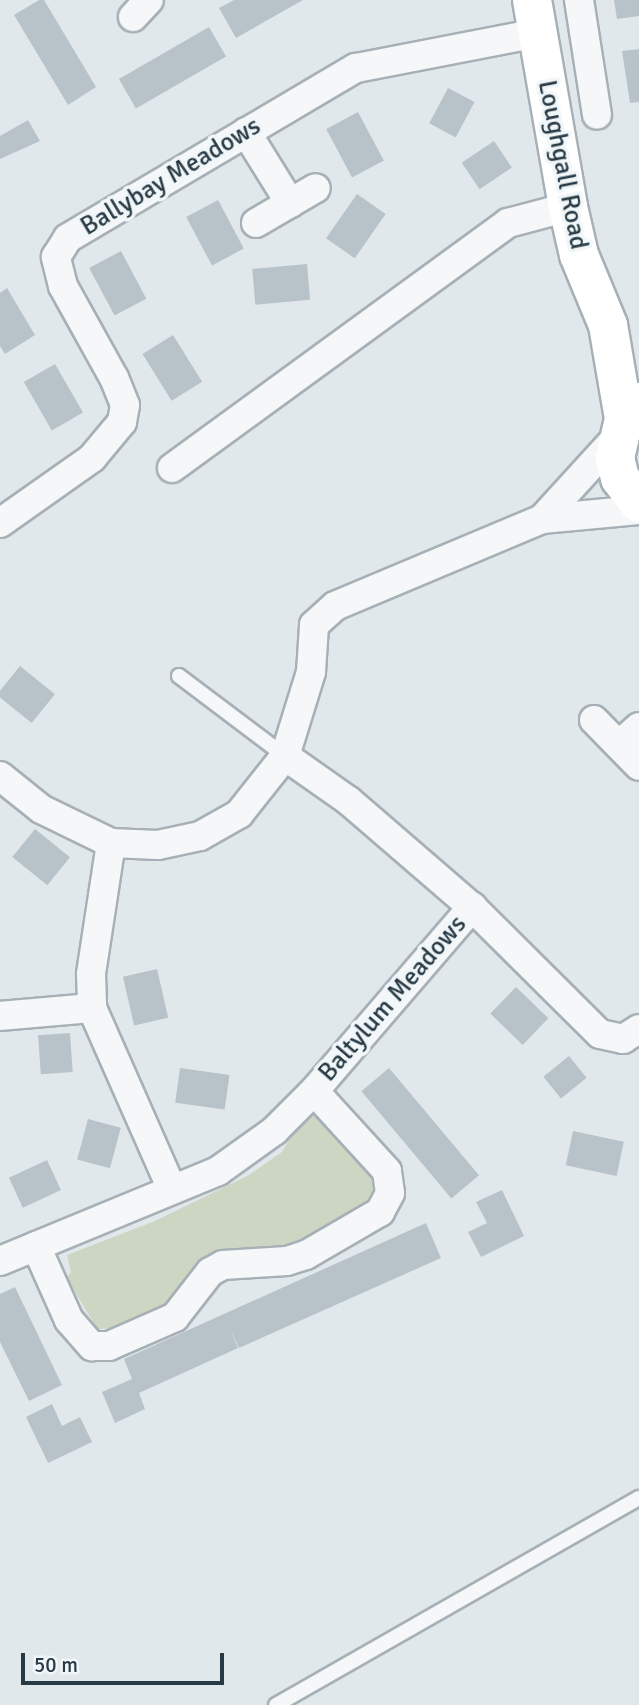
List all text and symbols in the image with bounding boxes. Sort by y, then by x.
street label: Loughgall Road [530,78,594,252]
street label: Ballybay Meadows [75,111,267,243]
street label: Baltylum Meadows [312,910,474,1088]
scale bar [24,1638,228,1682]
text: 50 m [34,1652,78,1678]

